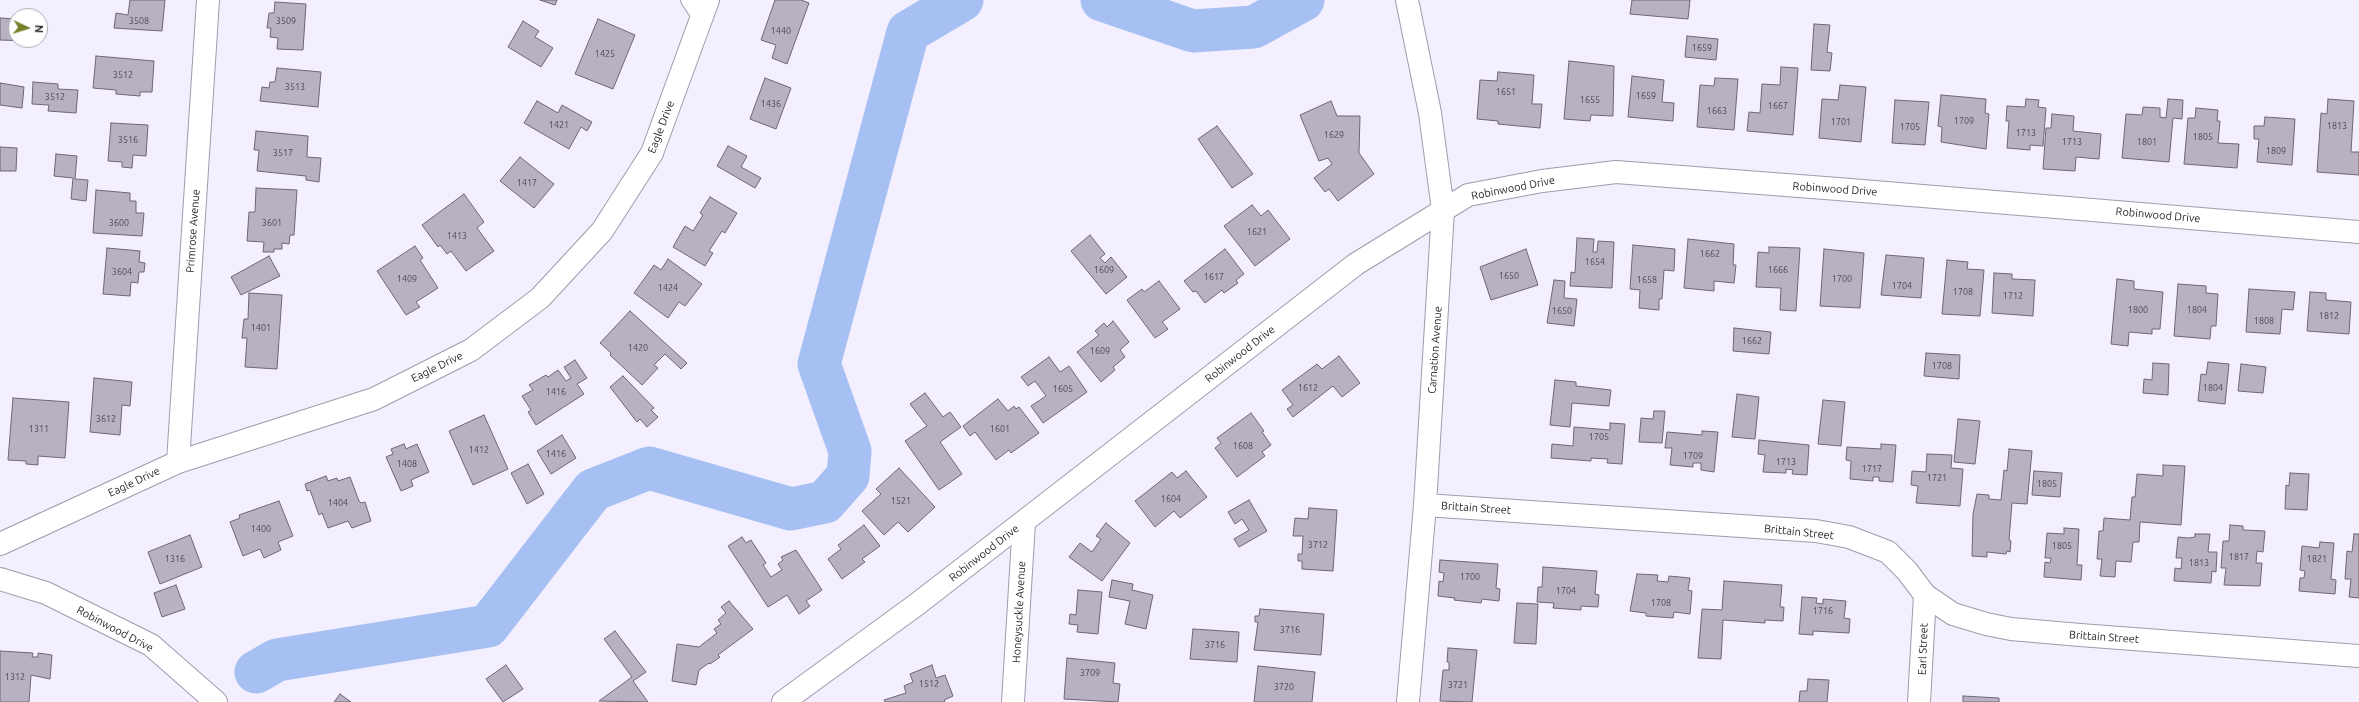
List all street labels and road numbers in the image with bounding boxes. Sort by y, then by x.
street label: Eagle Drive [645,99,677,155]
street label: Robinwood Drive [1470,173,1556,203]
street label: Robinwood Drive [1792,179,1878,199]
street label: Primrose Avenue [183,189,203,273]
street label: Robinwood Drive [2115,205,2201,225]
street label: Carnation Avenue [1425,306,1445,394]
street label: Robinwood Drive [1202,323,1278,385]
street label: Eagle Drive [409,349,465,385]
street label: Eagle Drive [106,464,162,500]
street label: Brittain Street [1440,499,1512,517]
street label: Robinwood Drive [946,522,1022,584]
street label: Brittain Street [1763,522,1835,542]
street label: Honeysuckle Avenue [1010,561,1028,663]
street label: Robinwood Drive [74,603,156,655]
street label: Earl Street [1915,623,1931,675]
street label: Brittain Street [2068,628,2140,646]

